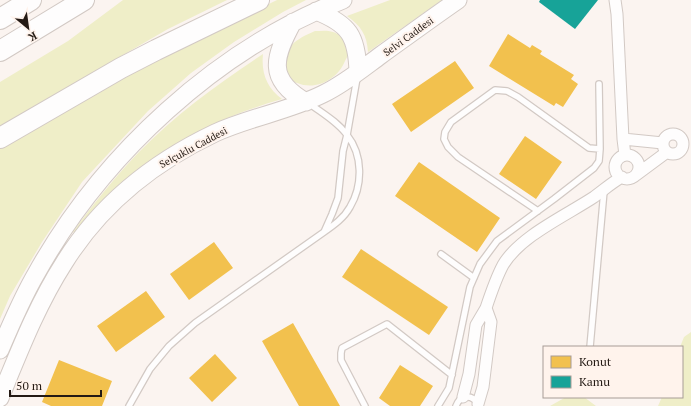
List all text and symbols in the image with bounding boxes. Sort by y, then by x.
north arrow [8,8,48,48]
street label: Selvi Caddesi [381,14,436,59]
text: K [26,29,40,45]
street label: Selçuklu Caddesi [157,124,229,171]
legend [543,346,683,398]
text: Konut [579,354,612,369]
scale bar [10,372,101,398]
text: Kamu [579,374,610,389]
text: 50 m [16,378,43,393]

